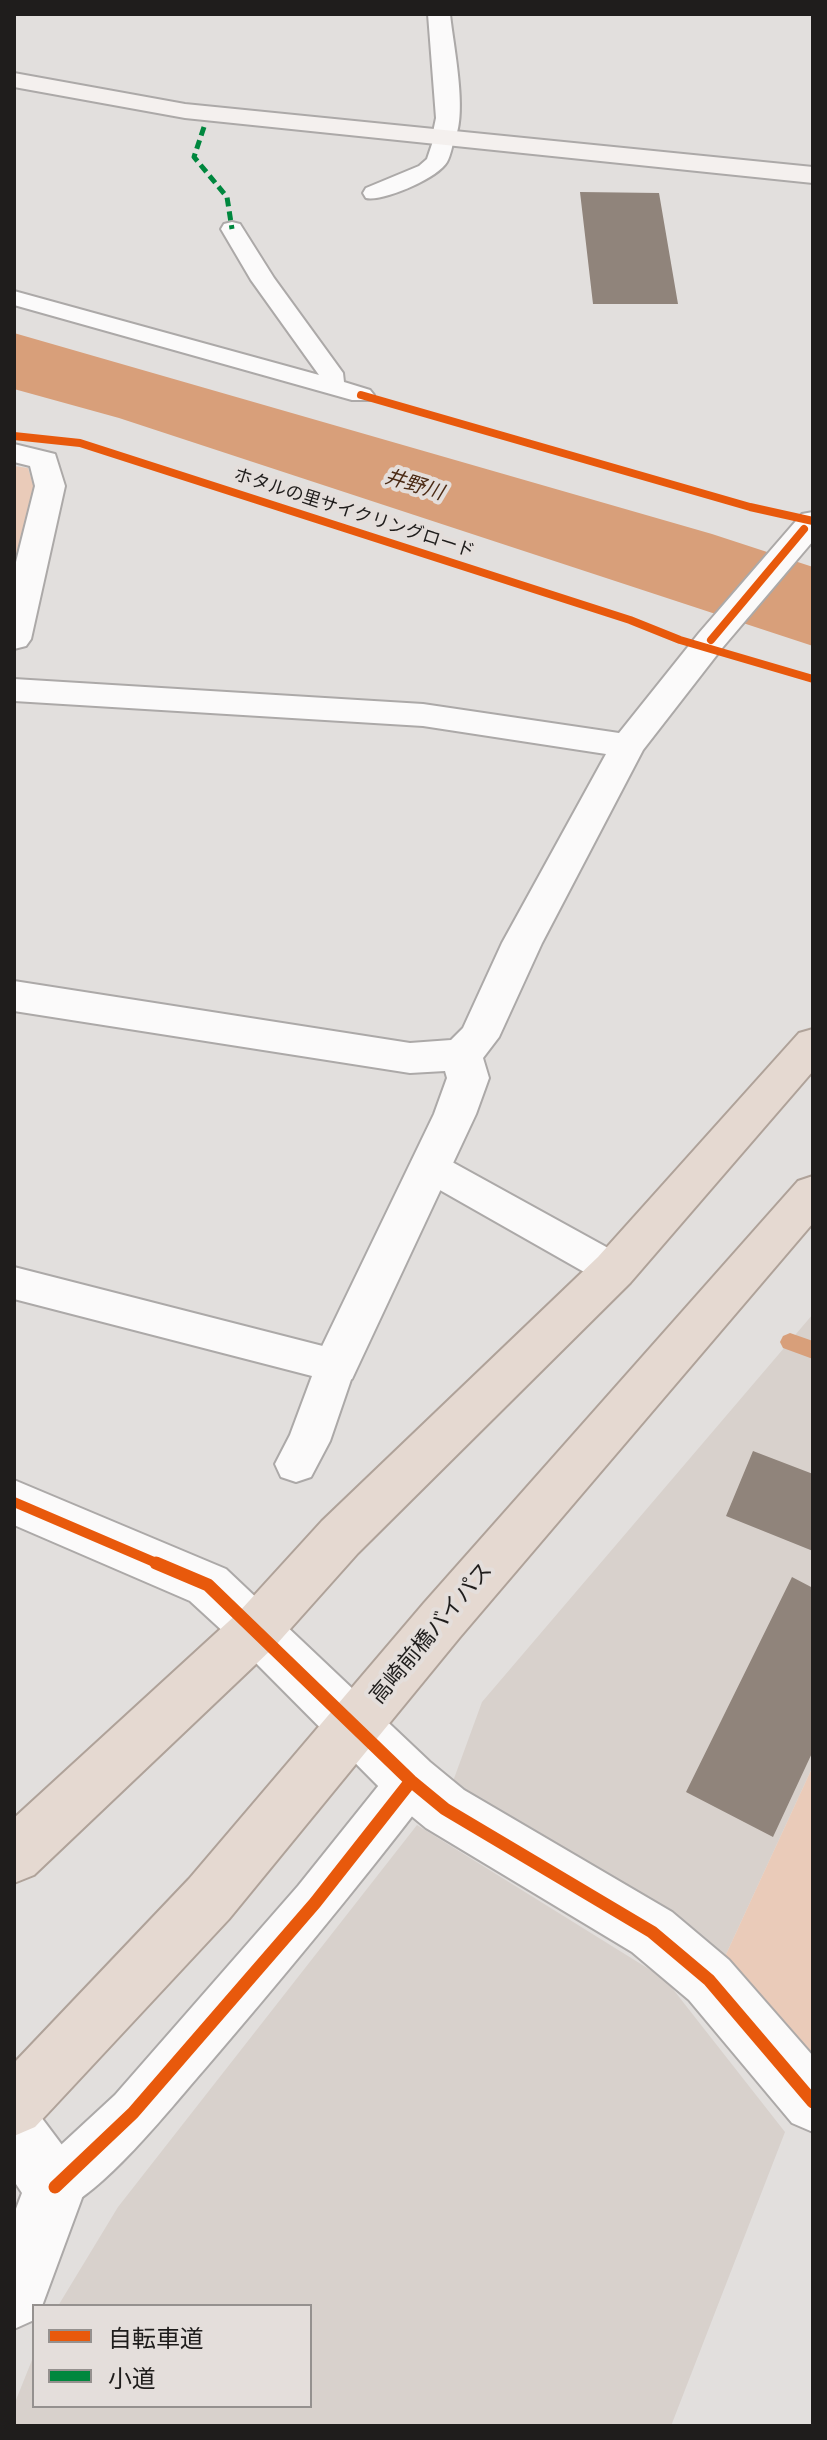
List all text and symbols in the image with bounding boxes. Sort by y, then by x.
street label: ホタルの里サイクリングロード [231,465,477,563]
water label: 井野川 [382,466,446,506]
street label: 高崎前橋バイパス [365,1558,499,1710]
legend [32,2304,312,2408]
text: 自転車道 [108,2325,204,2353]
text: 小道 [108,2365,156,2393]

